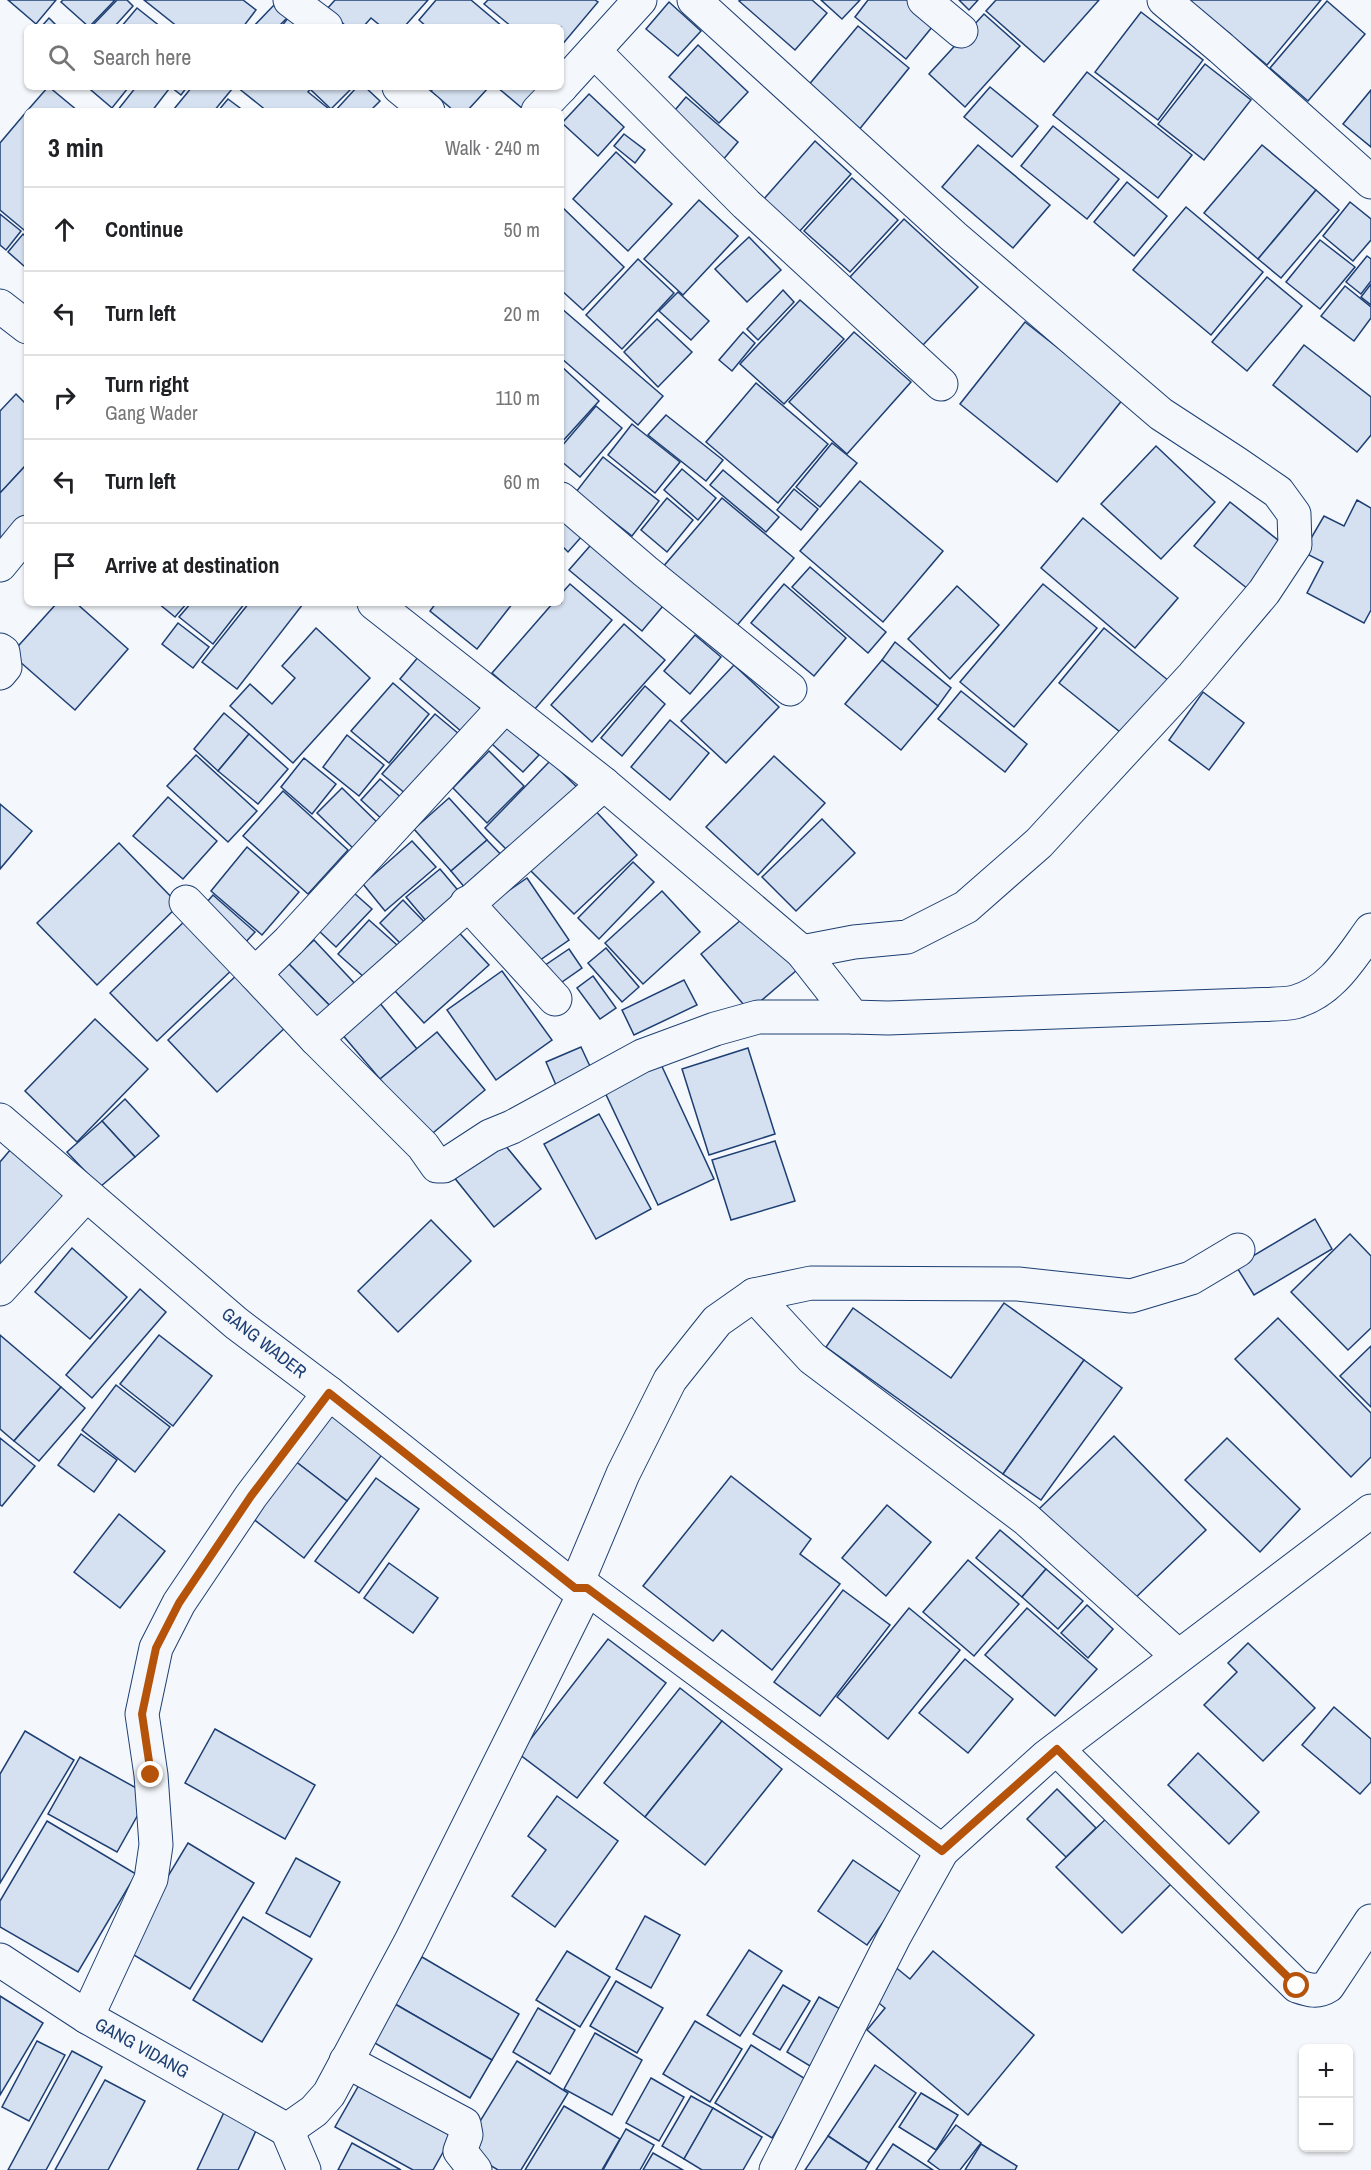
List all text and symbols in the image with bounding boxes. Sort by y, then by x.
search box [24,24,564,90]
icon: search [45,41,78,74]
text: Search here [93,42,191,72]
text: 3 min [48,130,104,165]
text: Walk · 240 m [445,134,540,161]
icon: ahead [48,213,81,246]
text: Continue [105,214,183,244]
text: 50 m [504,216,540,243]
icon: left [48,297,81,330]
text: Turn left [105,298,176,328]
text: 20 m [504,300,540,327]
text: Turn right [105,369,189,399]
icon: right [48,381,81,414]
text: 110 m [496,384,540,411]
text: Gang Wader [105,399,197,426]
icon: left [48,465,81,498]
text: Turn left [105,466,176,496]
text: 60 m [504,468,540,495]
icon: arrive [48,549,81,582]
text: Arrive at destination [105,550,279,580]
street label: GANG WADER [216,1301,312,1384]
route end [137,1761,163,1787]
route start [1283,1972,1309,1998]
street label: GANG VIDANG [91,2011,194,2084]
map controls [1299,2044,1353,2152]
button: + [1299,2044,1353,2098]
button: − [1299,2098,1353,2152]

